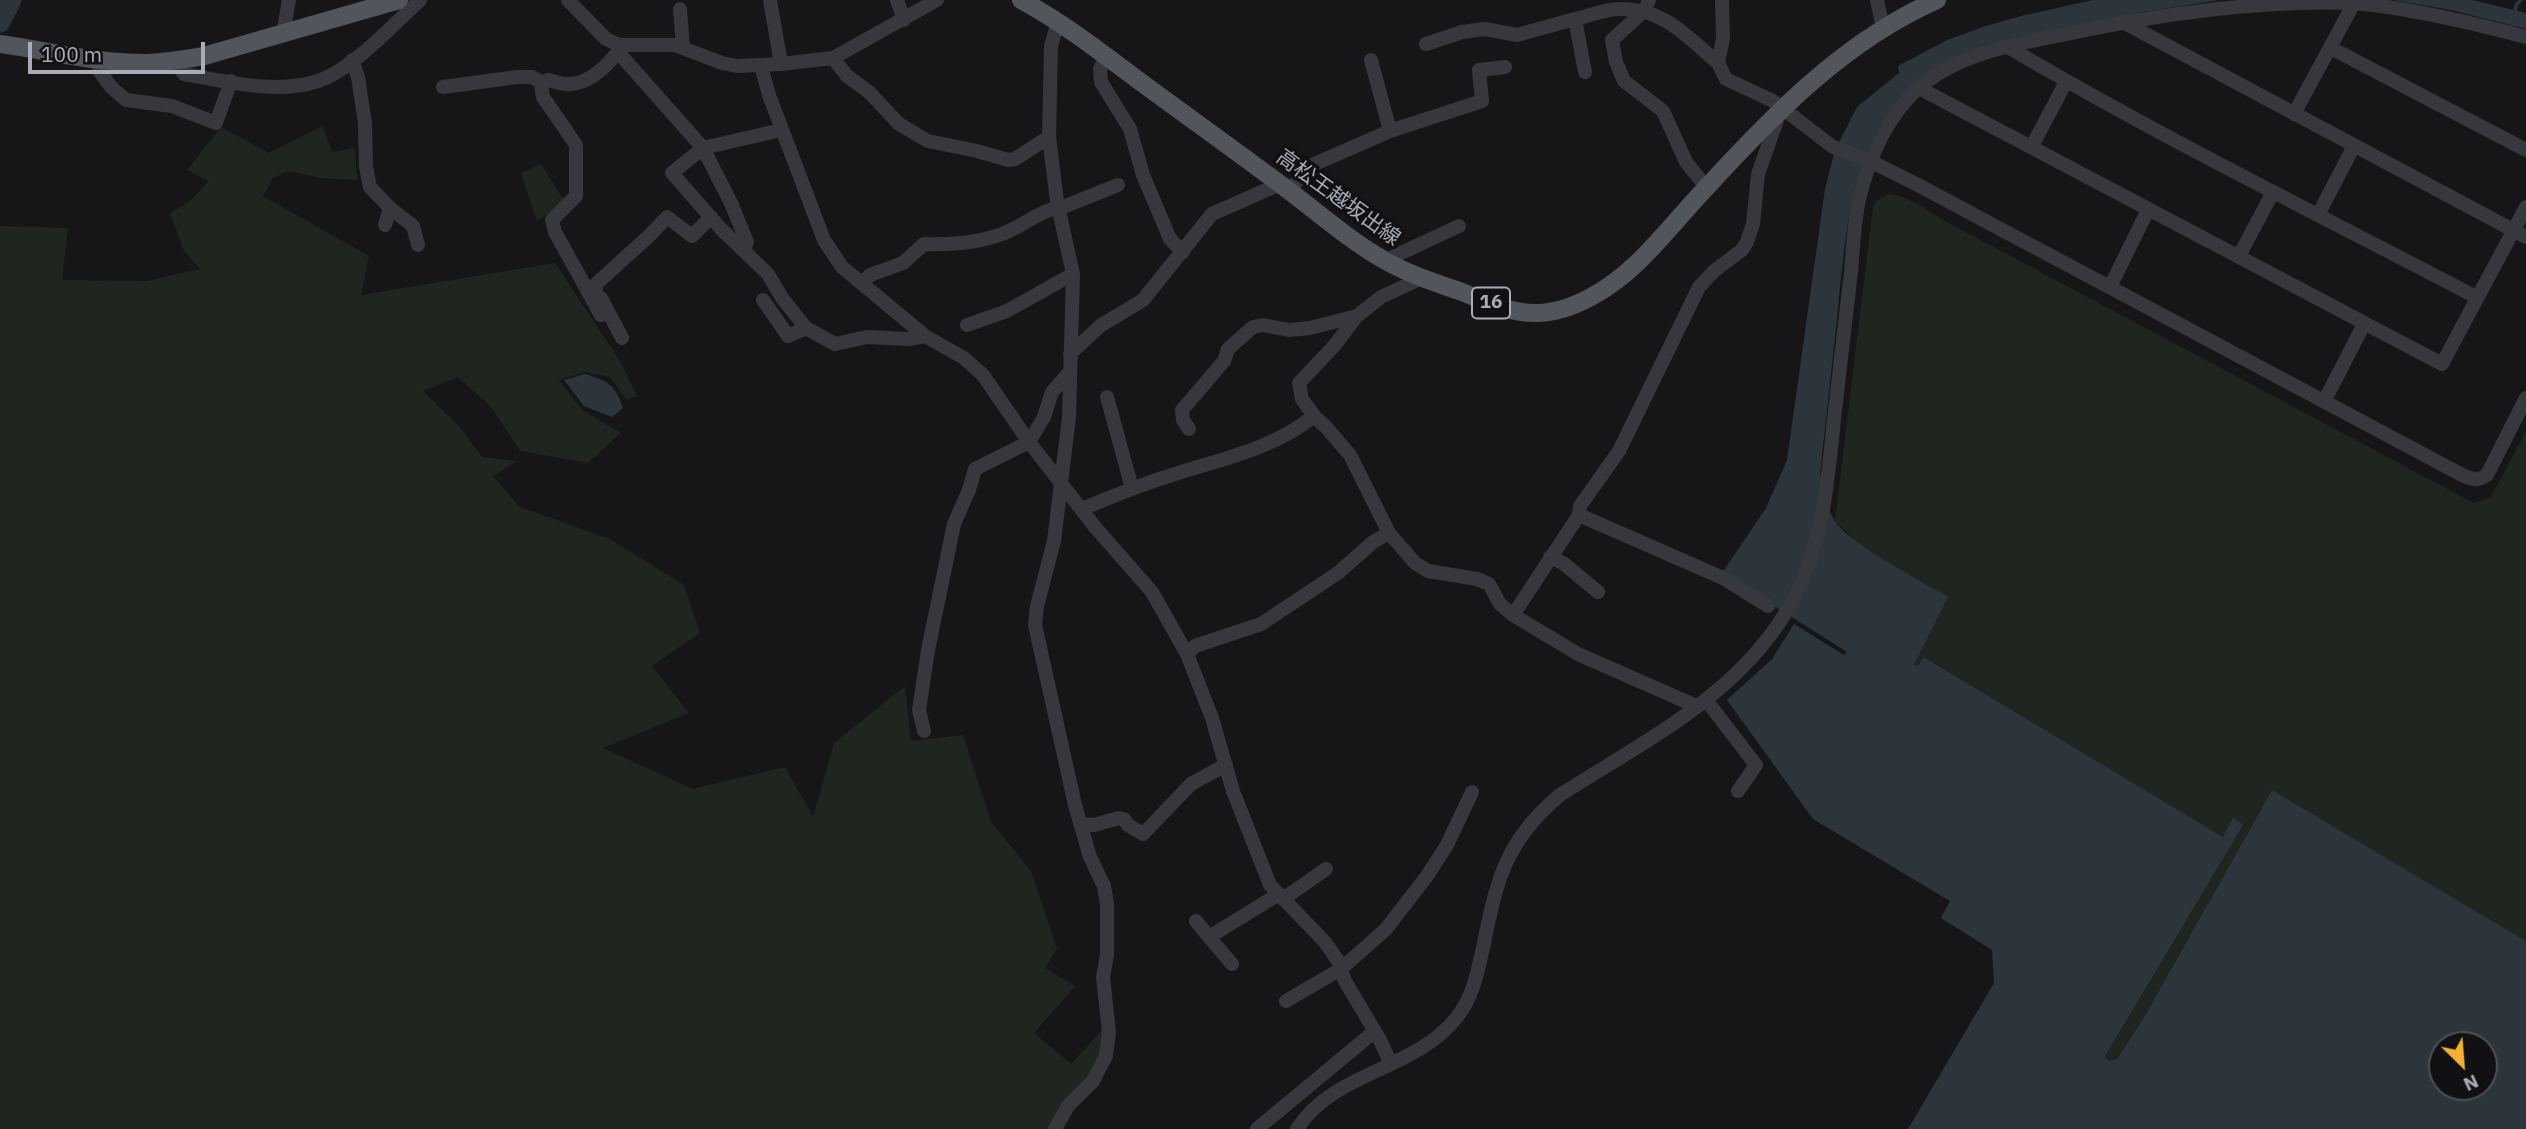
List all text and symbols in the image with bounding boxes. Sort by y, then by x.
scale bar [32,28,208,72]
text: 100 m [41,40,102,68]
street label: 高松王越坂出線 [1271,145,1405,251]
road number: 16 [1472,288,1510,318]
north arrow [2428,1031,2498,1101]
text: N [2460,1069,2482,1097]

